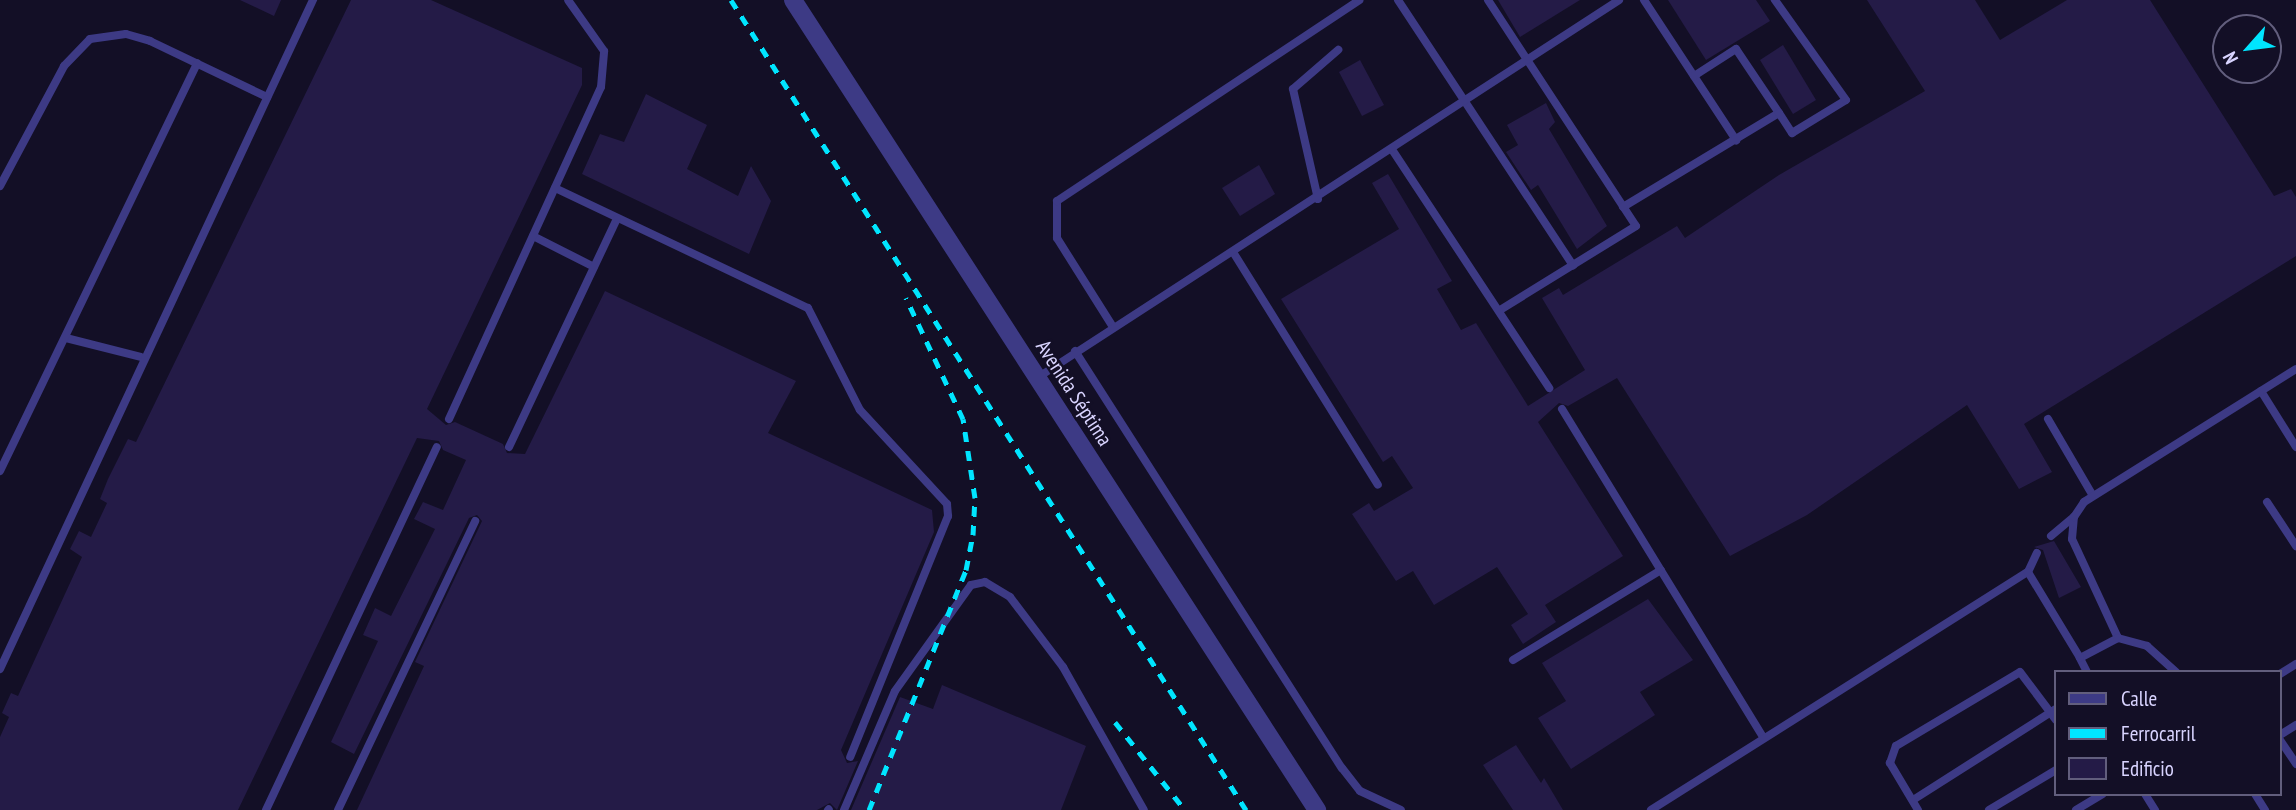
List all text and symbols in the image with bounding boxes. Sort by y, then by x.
north arrow [2212,14,2282,84]
text: N [2217,48,2243,68]
street label: Avenida Séptima [1030,335,1118,451]
legend [2054,670,2282,796]
text: Calle [2121,685,2157,712]
text: Ferrocarril [2121,720,2196,747]
text: Edificio [2121,755,2174,782]

